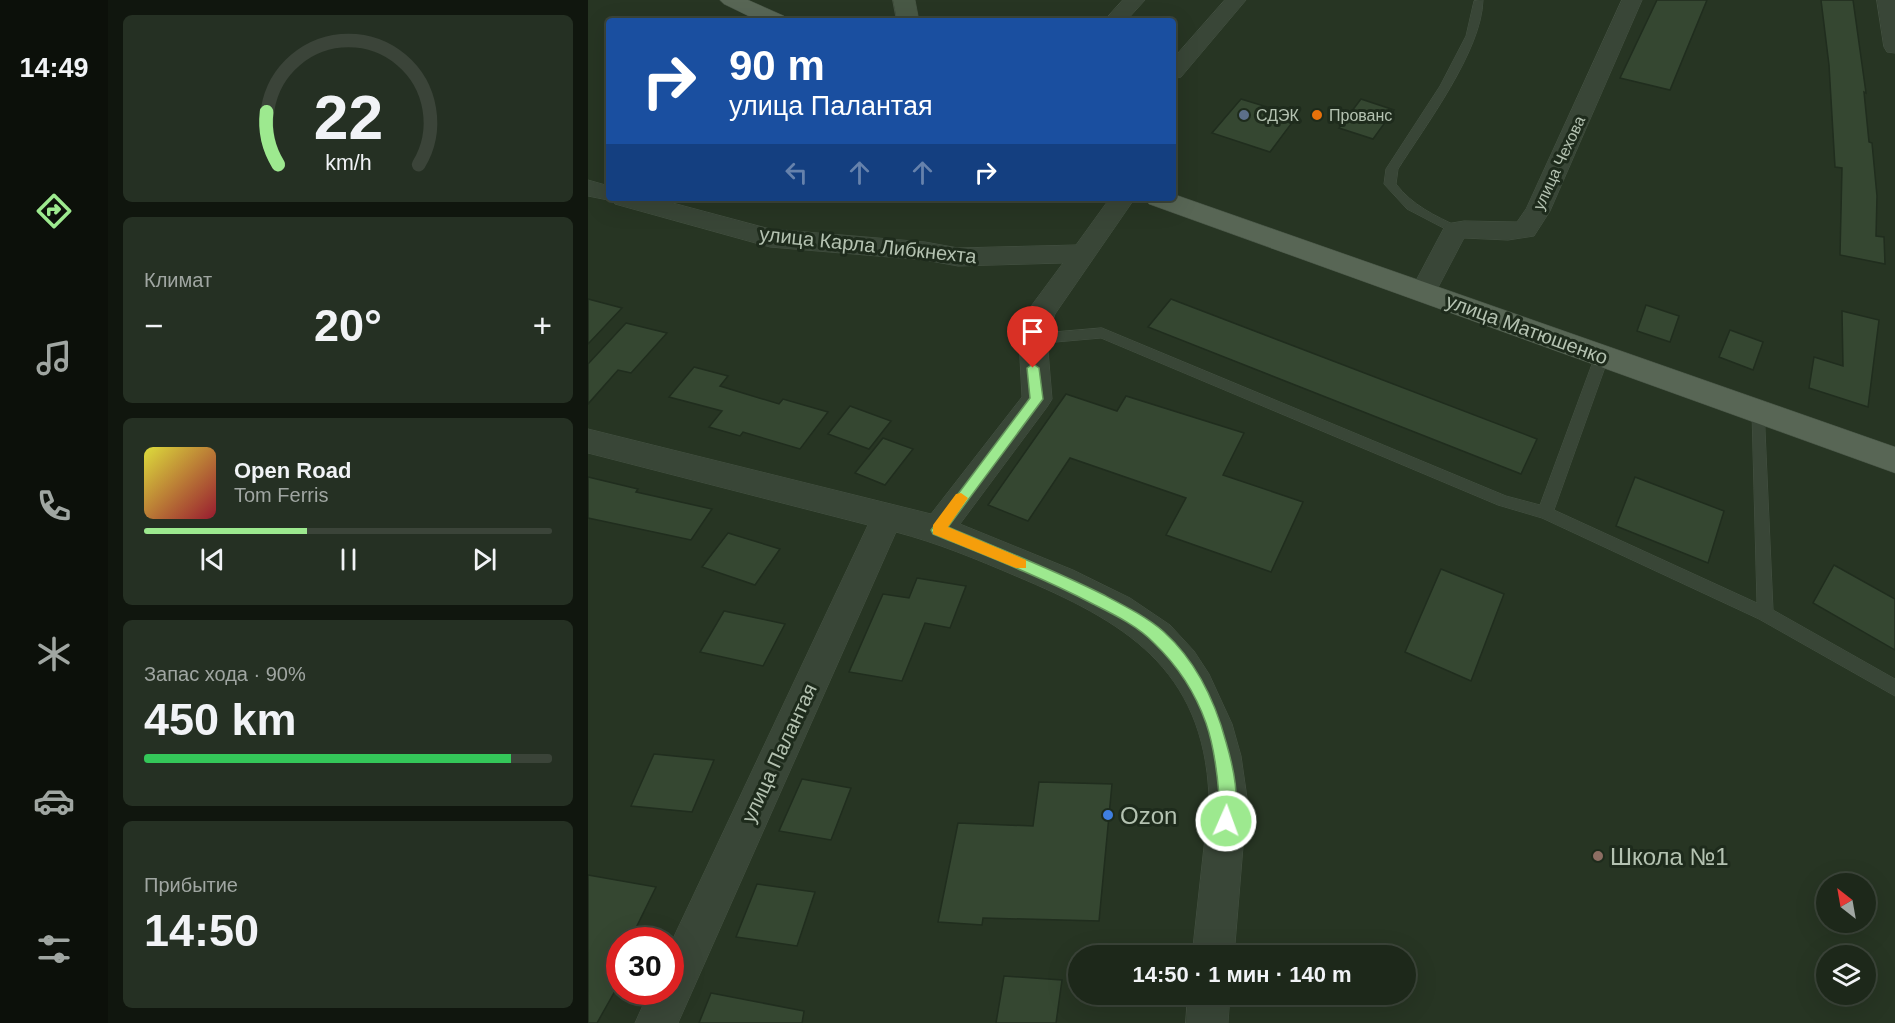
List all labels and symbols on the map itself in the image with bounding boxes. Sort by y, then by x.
place label: СДЭК [1256,107,1300,124]
place label: Прованс [1329,107,1392,124]
marker: СДЭК [1237,108,1251,122]
marker: Прованс [1310,108,1324,122]
street label: улица Чехова [1530,113,1588,213]
street label: улица Карла Либкнехта [758,223,979,267]
street label: улица Матюшенко [1443,289,1611,369]
pin [1007,306,1058,368]
street label: улица Палантая [737,680,821,826]
position arrow [1194,789,1258,853]
place label: Ozon [1120,802,1177,829]
marker: Ozon [1101,808,1115,822]
place label: Школа №1 [1610,843,1729,870]
marker: Школа №1 [1591,849,1605,863]
north arrow [1816,873,1876,933]
speed limit sign: 30 [606,927,684,1005]

